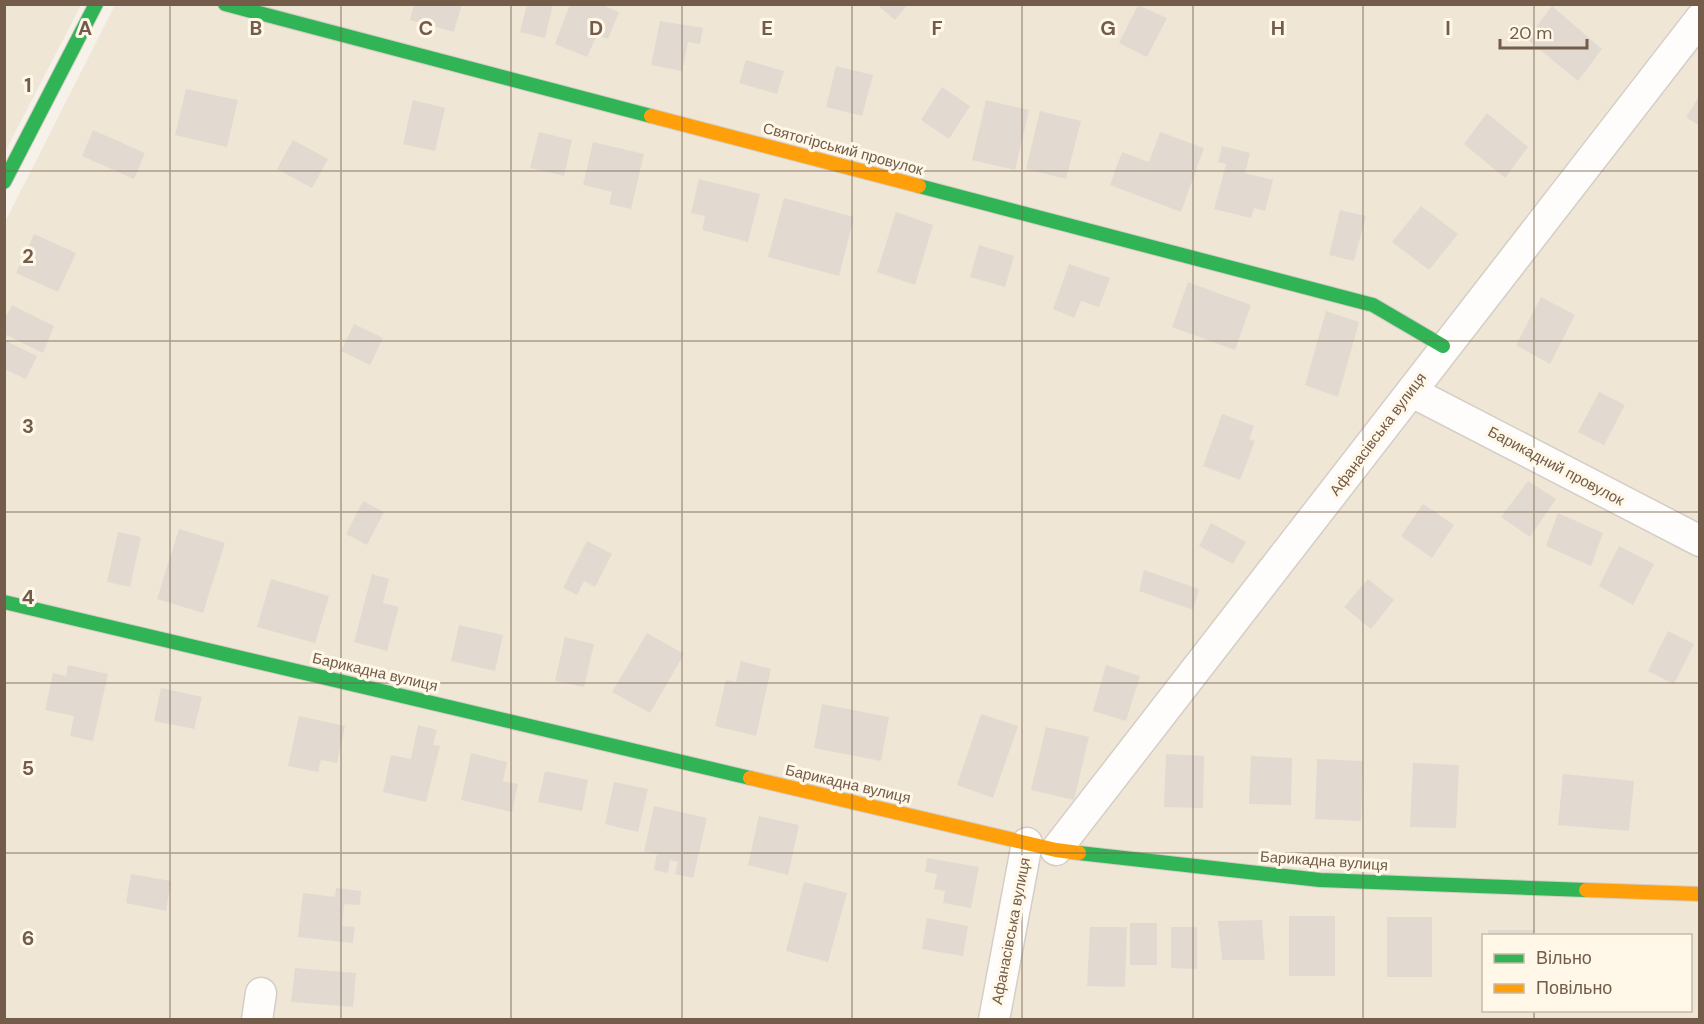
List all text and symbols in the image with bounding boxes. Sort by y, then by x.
scale bar [1500,12,1587,50]
text: A [78,15,92,41]
text: B [250,15,262,41]
text: C [419,15,433,41]
text: D [589,15,603,41]
text: E [761,15,773,41]
text: F [931,15,943,41]
text: G [1100,15,1116,41]
text: H [1271,15,1285,41]
text: I [1445,15,1451,41]
text: 20 m [1509,21,1552,45]
text: 1 [24,72,32,98]
street label: Святогірський провулок [761,118,926,180]
text: 2 [22,243,34,269]
street label: Афанасівська вулиця [1325,368,1431,500]
text: 3 [22,413,34,439]
street label: Барикадний провулок [1484,422,1628,511]
text: 4 [22,584,35,610]
street label: Барикадна вулиця [310,648,440,696]
text: 5 [22,755,34,781]
street label: Барикадна вулиця [783,760,913,808]
street label: Барикадна вулиця [1259,847,1389,875]
street label: Афанасівська вулиця [987,856,1035,1006]
text: 6 [22,925,34,951]
legend [1482,934,1692,1012]
text: Вільно [1536,946,1592,970]
text: Повільно [1536,976,1612,1000]

